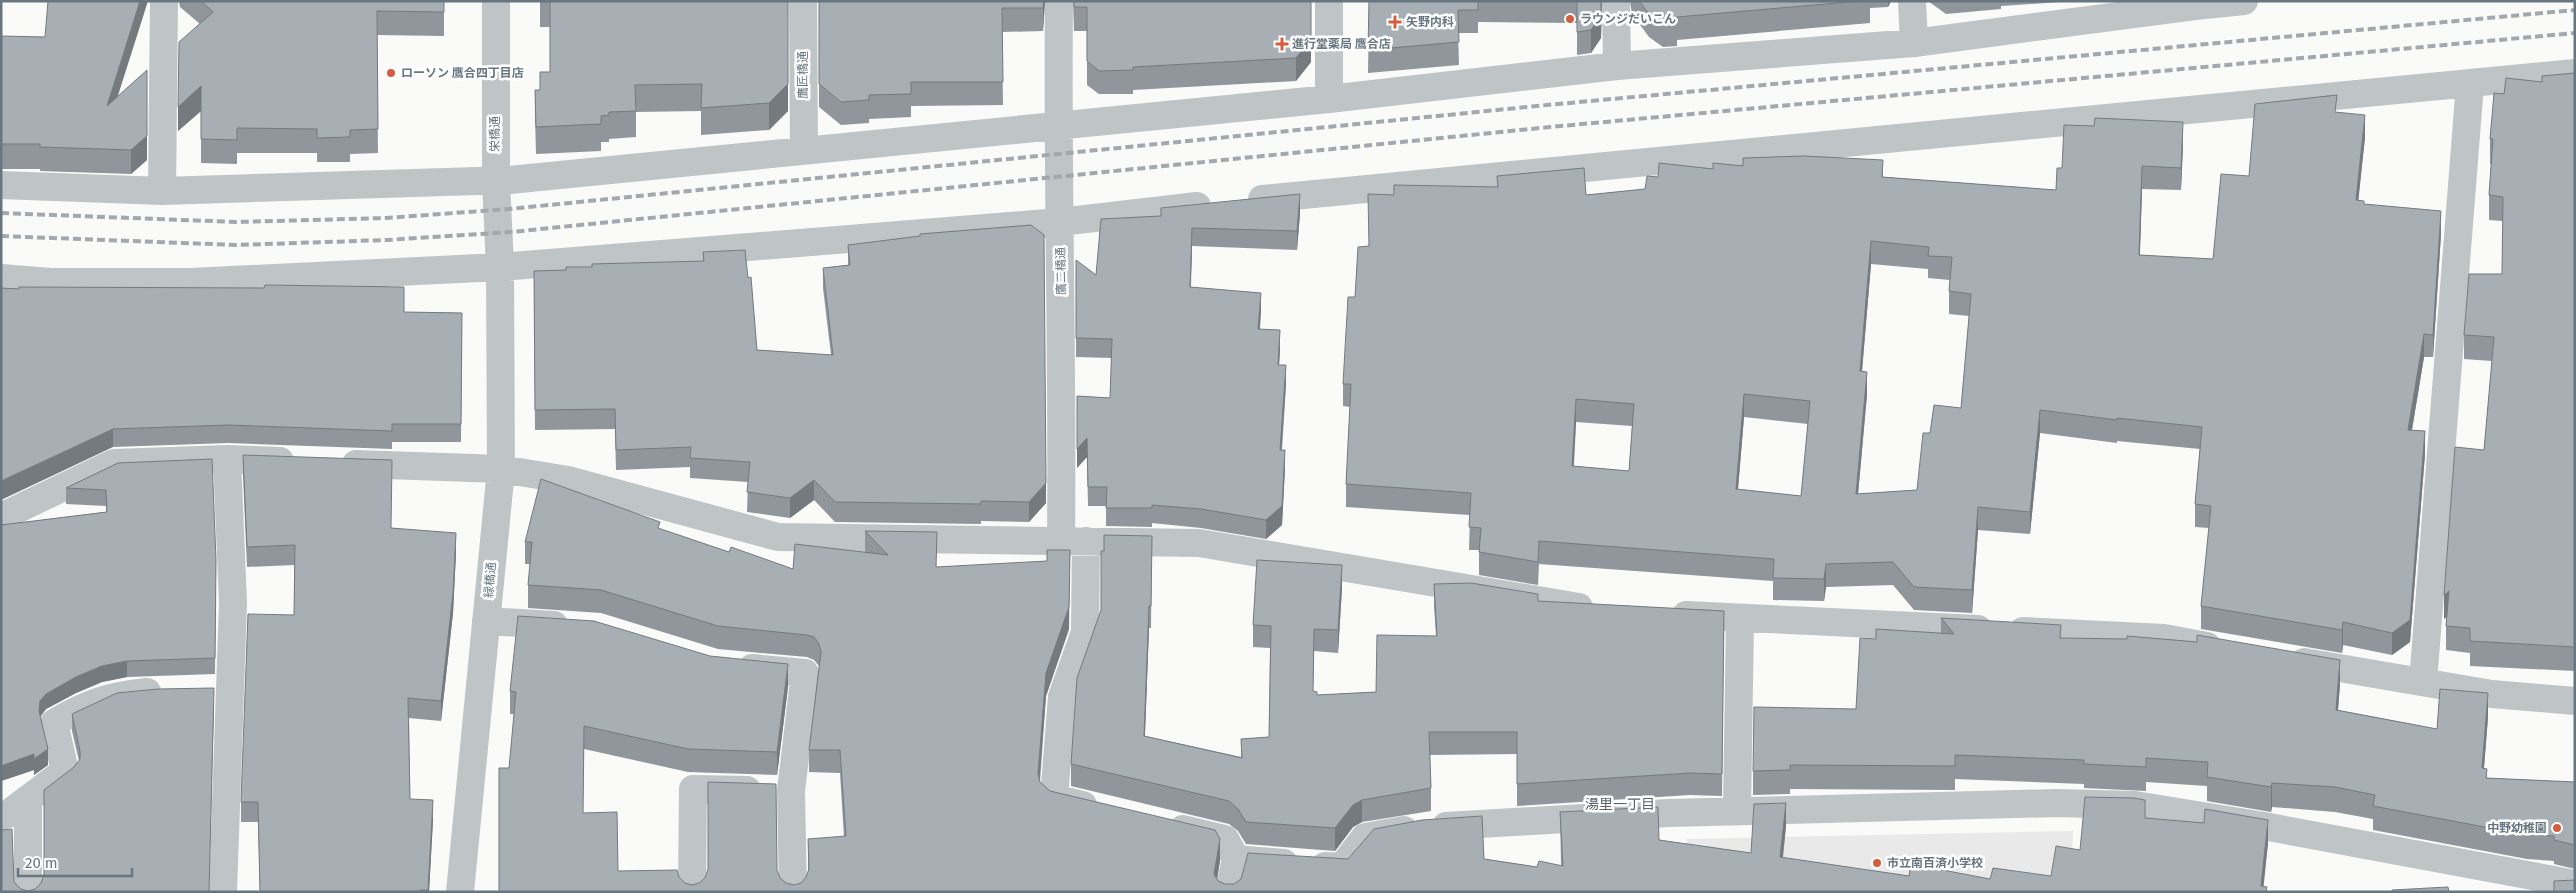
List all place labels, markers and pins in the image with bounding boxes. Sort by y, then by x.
place label: ラウンジだいこん [1580,12,1676,26]
marker: ラウンジだいこん [1564,13,1576,25]
marker: 矢野内科 [1388,15,1402,29]
place label: 矢野内科 [1406,15,1454,29]
place label: 進行堂薬局 鷹合店 [1292,37,1391,51]
marker: 進行堂薬局 鷹合店 [1276,38,1288,50]
place label: ローソン 鷹合四丁目店 [401,66,524,80]
marker: ローソン 鷹合四丁目店 [385,67,397,79]
place label: 中野幼稚園 [2487,821,2547,835]
marker: 中野幼稚園 [2551,822,2563,834]
place label: 市立南百済小学校 [1887,856,1983,870]
marker: 市立南百済小学校 [1871,857,1883,869]

